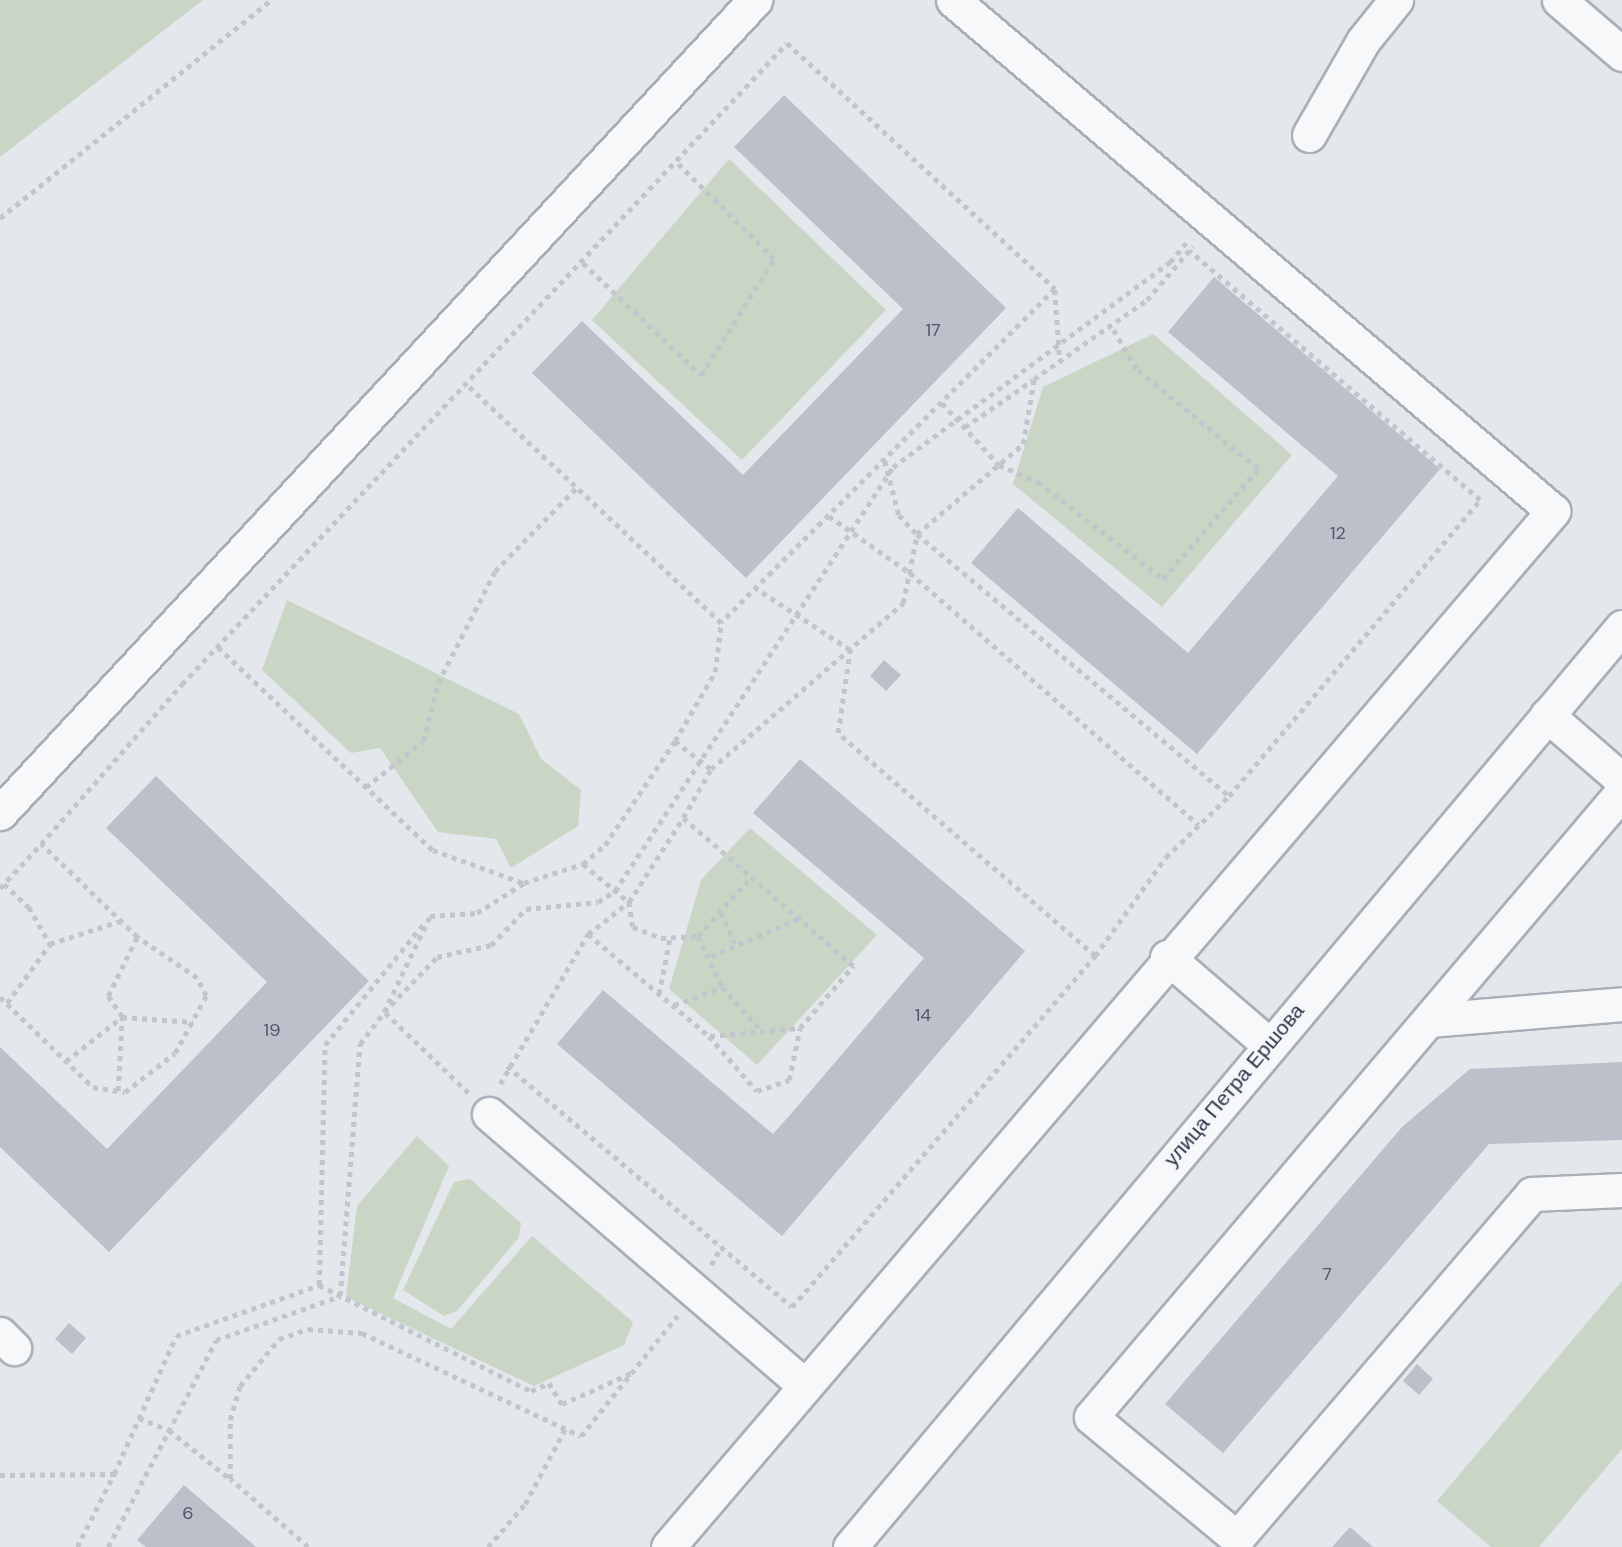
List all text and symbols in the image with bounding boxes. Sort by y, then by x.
house number: 17 [925,319,941,341]
house number: 12 [1330,522,1346,544]
street label: улица Петра Ершова [1159,998,1309,1172]
house number: 14 [915,1004,931,1026]
house number: 19 [264,1019,280,1041]
house number: 7 [1322,1263,1332,1285]
house number: 6 [182,1502,194,1524]

